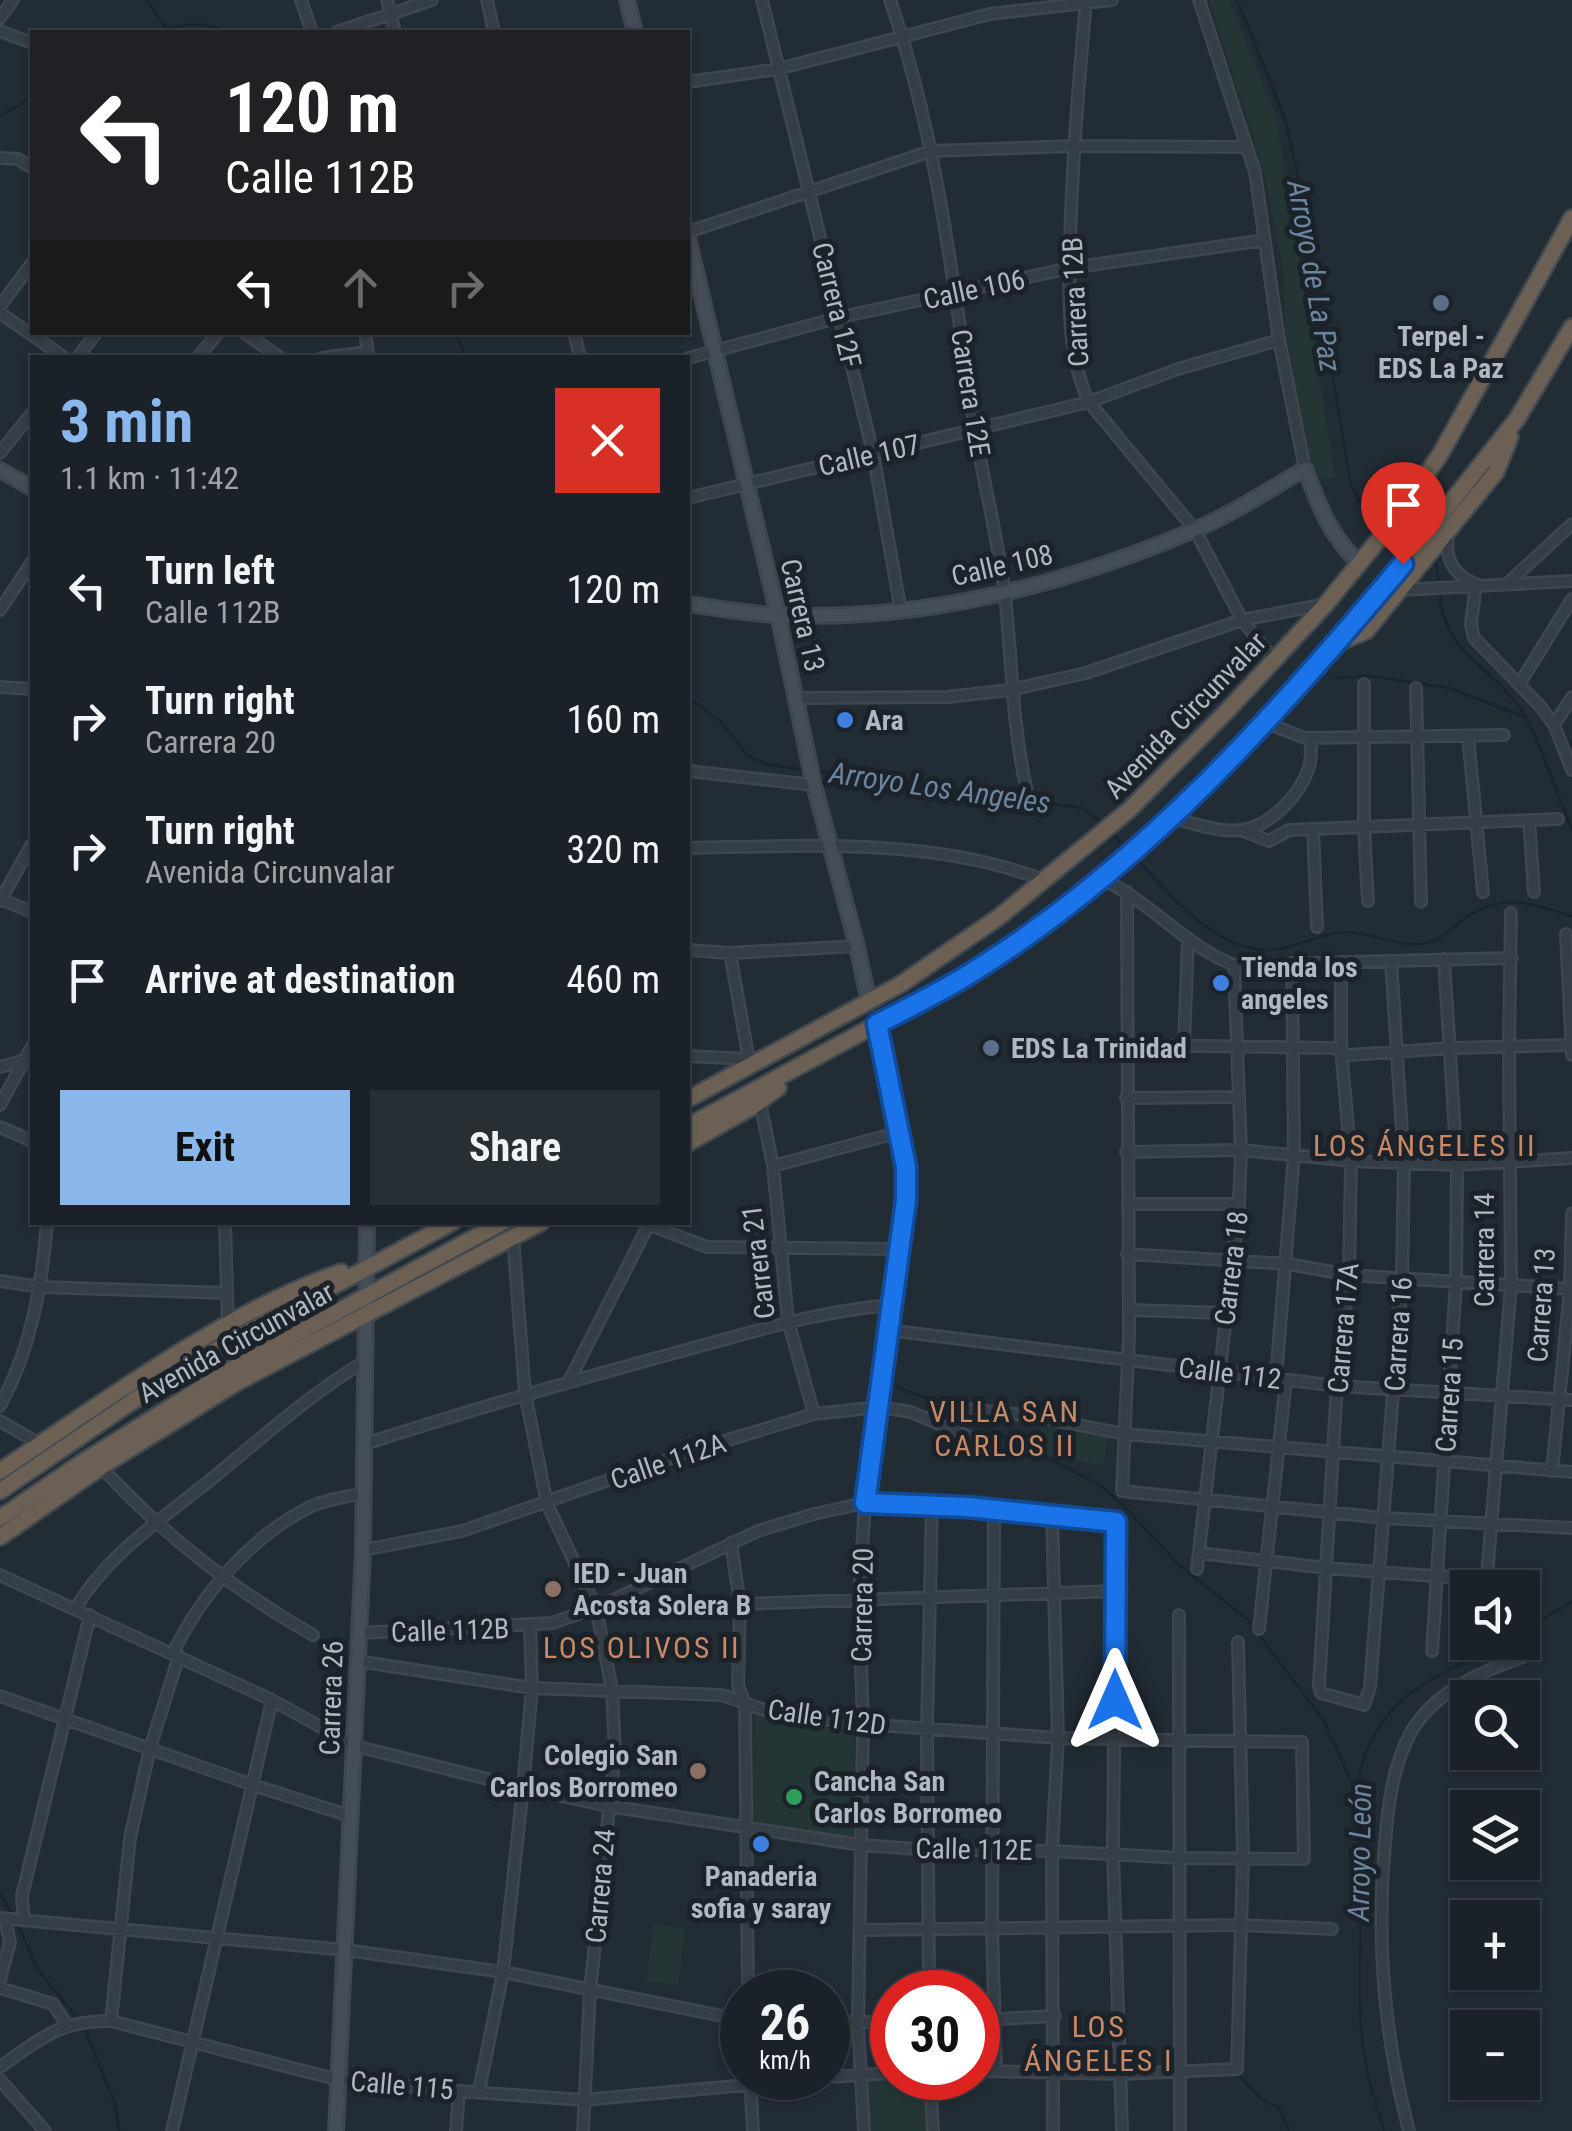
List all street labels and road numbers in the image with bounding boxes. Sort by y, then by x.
street label: Carrera 12B [1056,236,1095,368]
street label: Carrera 12F [805,239,868,371]
street label: Calle 106 [920,263,1028,316]
street label: Carrera 12E [944,327,997,459]
street label: Calle 107 [815,428,923,483]
street label: Calle 108 [948,538,1056,593]
street label: Carrera 13 [774,556,831,675]
street label: Avenida Circunvalar [1098,625,1273,805]
street label: Carrera 14 [1468,1193,1501,1307]
street label: Carrera 21 [735,1203,782,1321]
street label: Carrera 18 [1208,1209,1255,1327]
street label: Carrera 13 [1521,1247,1562,1363]
street label: Carrera 17A [1321,1261,1366,1395]
street label: Avenida Circunvalar [133,1275,340,1410]
street label: Carrera 16 [1378,1276,1419,1392]
street label: Carrera 15 [1429,1337,1470,1453]
street label: Calle 112 [1177,1351,1283,1396]
street label: Calle 112A [606,1426,730,1496]
street label: Carrera 20 [845,1547,880,1663]
street label: Calle 112B [390,1612,510,1649]
street label: Carrera 26 [313,1640,350,1756]
street label: Calle 112D [766,1693,888,1742]
street label: Carrera 24 [579,1827,622,1945]
street label: Calle 112E [915,1832,1033,1867]
street label: Calle 115 [349,2065,455,2106]

